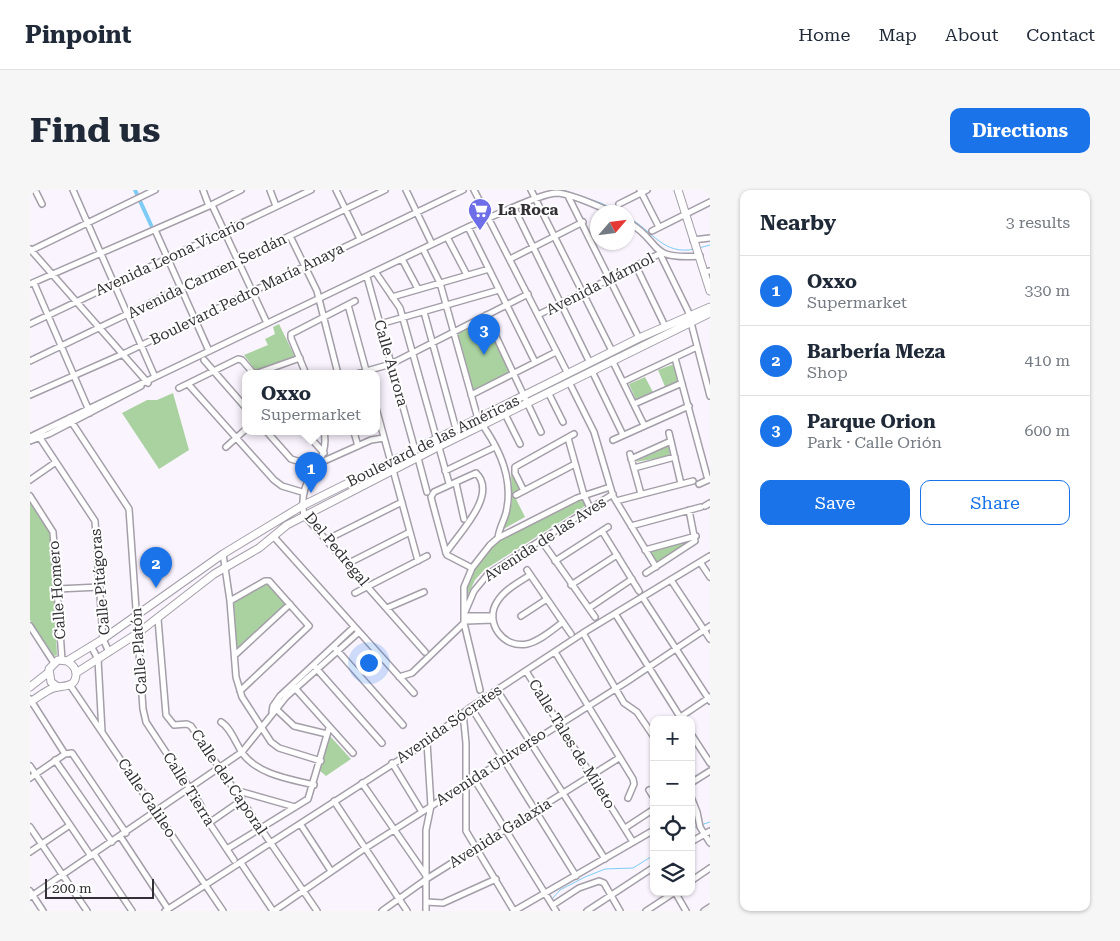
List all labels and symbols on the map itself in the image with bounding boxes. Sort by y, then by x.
supermarket icon: La Roca [467,197,493,231]
place label: La Roca [498,201,559,219]
north arrow [590,205,635,250]
street label: Avenida Leona Vicario [92,214,248,300]
street label: Avenida Carmen Serdán [125,230,290,322]
street label: Boulevard Pedro María Anaya [147,239,347,349]
street label: Avenida Mármol [543,249,657,319]
pin: 3 [468,314,500,355]
street label: Calle Aurora [370,318,412,408]
street label: Boulevard de las Américas [344,391,522,491]
pin: 1 [295,452,327,493]
street label: Avenida de las Aves [481,493,609,585]
street label: Del Pedregal [301,508,373,590]
street label: Calle Pitágoras [86,528,114,636]
street label: Calle Homero [45,540,69,640]
pin: 2 [140,547,172,588]
street label: Calle Platón [127,607,151,695]
your location [356,650,382,676]
street label: Calle Tales de Mileto [525,676,619,812]
street label: Avenida Sócrates [393,681,505,767]
street label: Avenida Universo [432,725,550,809]
street label: Calle del Caporal [187,726,271,838]
street label: Calle Tierra [159,749,219,829]
street label: Calle Galileo [114,755,180,841]
street label: Avenida Galaxia [446,794,554,872]
scale bar [45,876,154,899]

